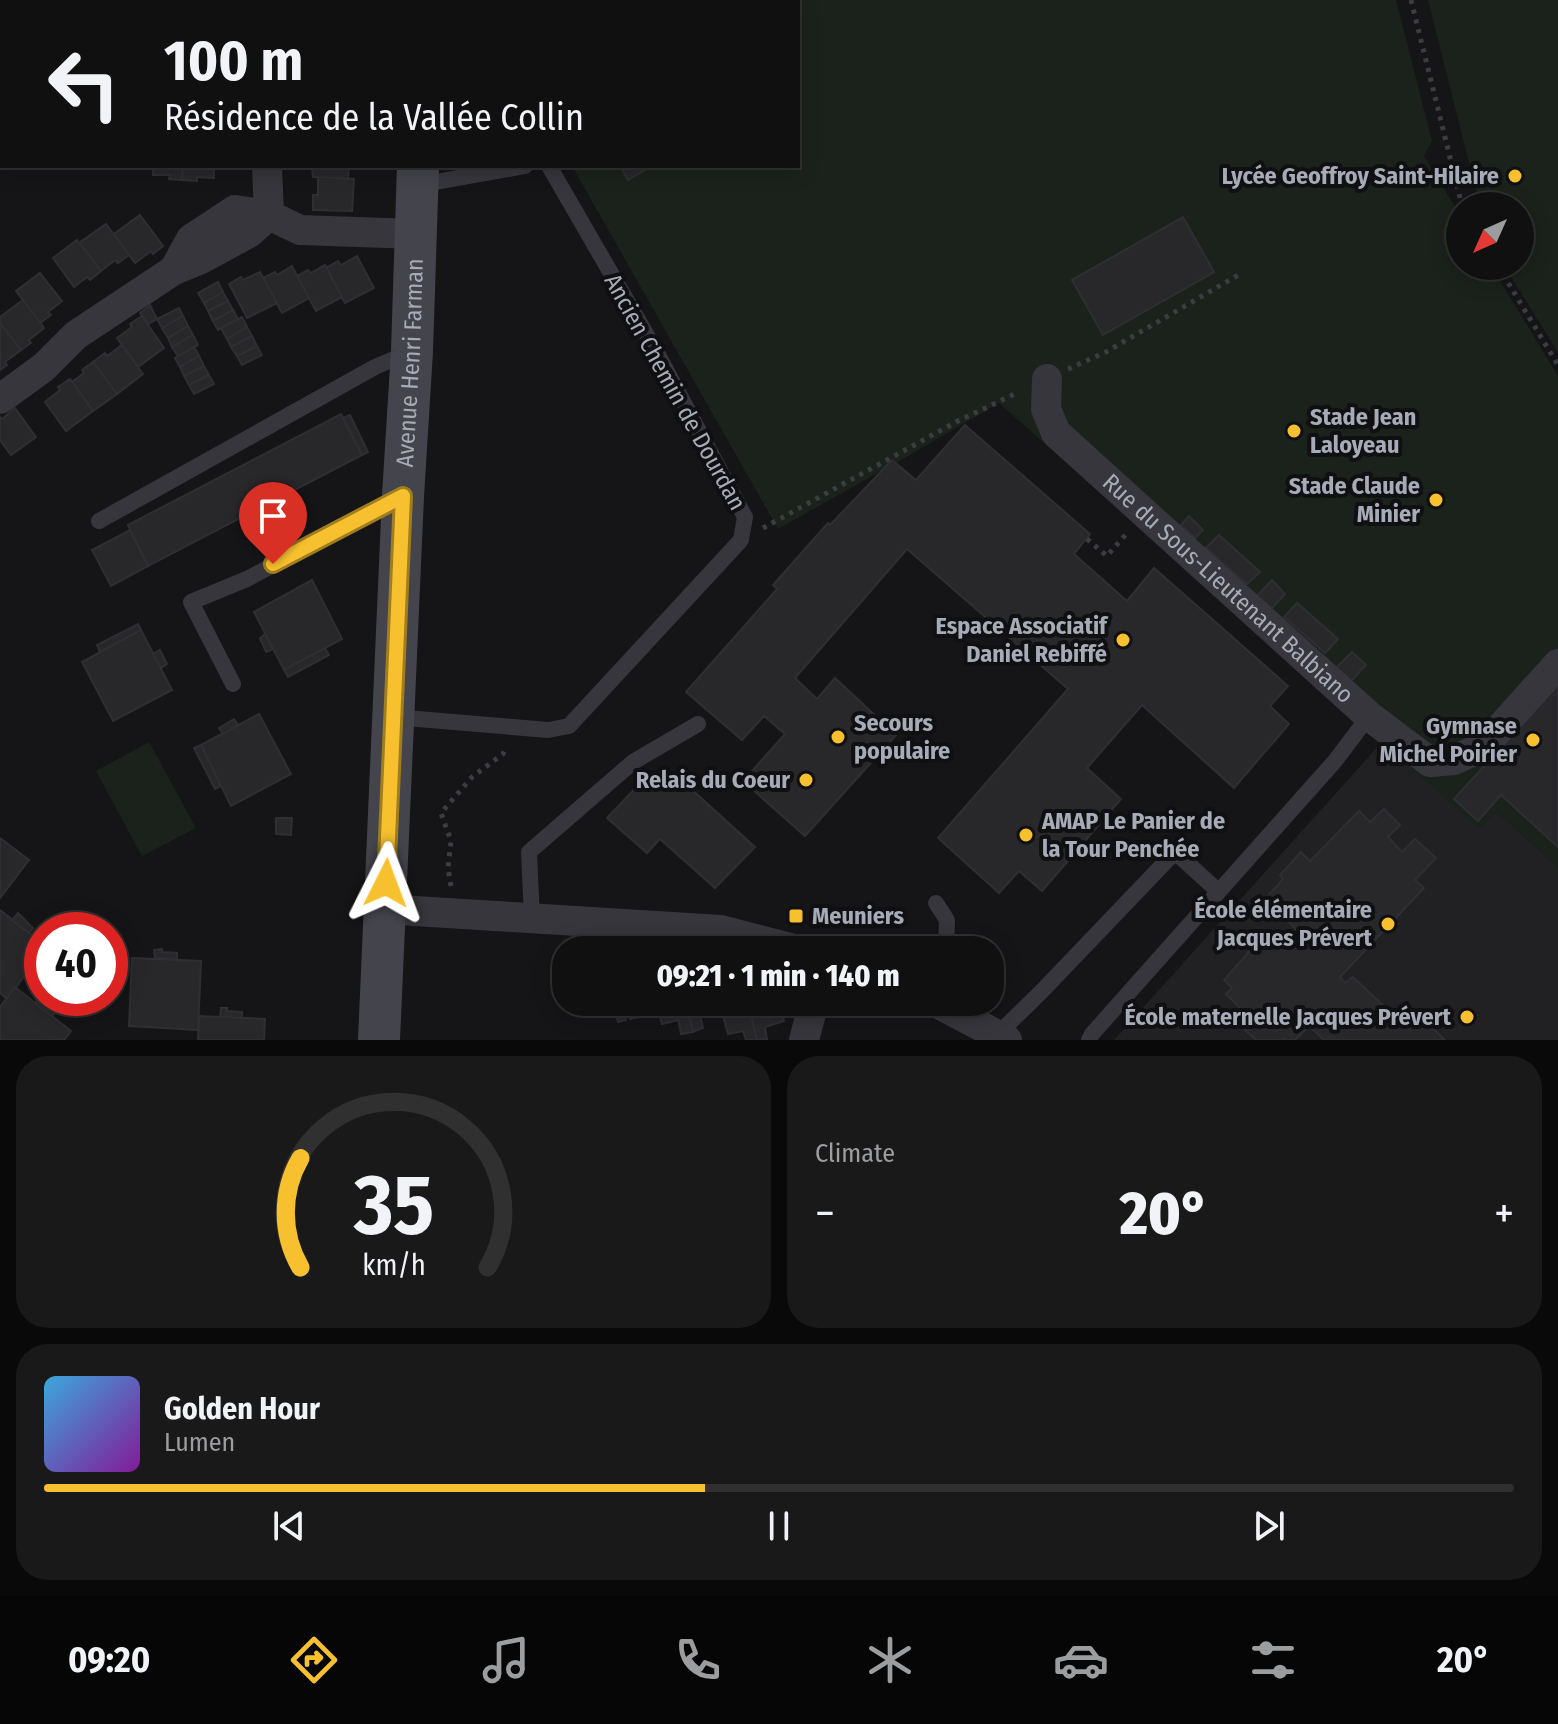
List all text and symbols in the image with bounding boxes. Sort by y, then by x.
text: 100 m [164,28,303,95]
icon: left [32,32,136,136]
text: Résidence de la Vallée Collin [164,96,584,140]
place label: Lycée Geoffroy Saint-Hilaire [1222,162,1499,190]
marker: Lycée Geoffroy Saint-Hilaire [1506,167,1524,185]
north arrow [1446,192,1534,280]
map controls [1446,192,1534,280]
street label: Avenue Henri Farman [391,258,429,468]
street label: Ancien Chemin de Dourdan [598,269,752,515]
place label: Stade Jean Laloyeau [1310,403,1416,459]
marker: Stade Jean Laloyeau [1285,422,1303,440]
street label: Rue du Sous-Lieutenant Balbiano [1097,468,1359,709]
place label: Stade Claude Minier [1289,472,1420,528]
pin [239,482,307,564]
marker: Stade Claude Minier [1427,491,1445,509]
icon: arrive [251,494,295,538]
place label: Espace Associatif Daniel Rebiffé [935,612,1109,668]
marker: Espace Associatif Daniel Rebiffé [1114,631,1132,649]
place label: Secours populaire [854,709,950,765]
place label: Gymnase Michel Poirier [1379,712,1517,768]
marker: Secours populaire [829,728,847,746]
marker: Gymnase Michel Poirier [1524,731,1542,749]
place label: Relais du Coeur [636,766,790,794]
marker: Relais du Coeur [797,771,815,789]
place label: AMAP Le Panier de la Tour Penchée [1041,807,1225,863]
marker: AMAP Le Panier de la Tour Penchée [1017,826,1035,844]
position arrow [344,841,428,925]
place label: École élémentaire Jacques Prévert [1194,895,1373,952]
place label: Meuniers [812,902,904,930]
marker: Meuniers [787,907,805,925]
speed limit sign: 40 [24,912,128,1016]
marker: École élémentaire Jacques Prévert [1379,915,1397,933]
text: 09:21 · 1 min · 140 m [656,958,900,994]
place label: École maternelle Jacques Prévert [1124,1002,1452,1031]
marker: École maternelle Jacques Prévert [1458,1008,1476,1026]
text: Climate [815,1138,895,1169]
text: 35 [352,1156,434,1256]
text: 20° [1120,1178,1209,1250]
text: − [815,1187,835,1240]
text: + [1494,1187,1514,1240]
text: km/h [362,1248,425,1283]
text: Golden Hour [164,1391,320,1427]
text: Lumen [164,1427,235,1458]
icon: previous [267,1504,311,1548]
icon: pause [757,1504,801,1548]
icon: next [1247,1504,1291,1548]
icon: directions [286,1632,342,1688]
icon: music [478,1632,534,1688]
icon: phone [670,1632,726,1688]
icon: climate [862,1632,918,1688]
icon: car [1053,1632,1109,1688]
icon: filters [1245,1632,1301,1688]
text: 09:20 [68,1638,150,1682]
text: 20° [1437,1638,1490,1682]

